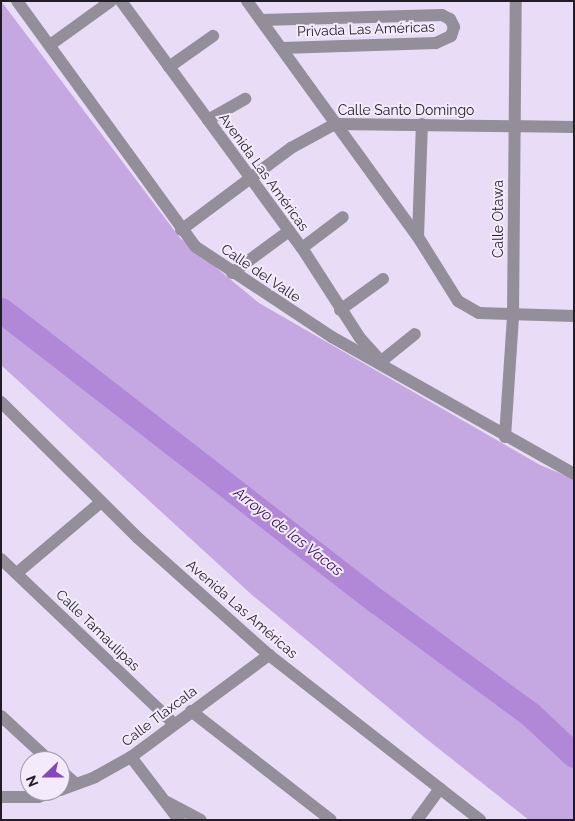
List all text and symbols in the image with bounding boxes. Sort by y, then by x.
street label: Privada Las Américas [297,18,435,40]
street label: Calle Santo Domingo [338,102,474,118]
street label: Avenida Las Américas [215,110,313,234]
street label: Calle Otawa [490,180,506,258]
street label: Calle del Valle [218,240,304,306]
water label: Arroyo de las Vacas [230,484,346,580]
street label: Avenida Las Américas [183,556,301,662]
street label: Calle Tamaulipas [53,586,143,674]
street label: Calle Tlaxcala [118,682,200,750]
north arrow [20,751,70,801]
text: N [23,773,41,789]

